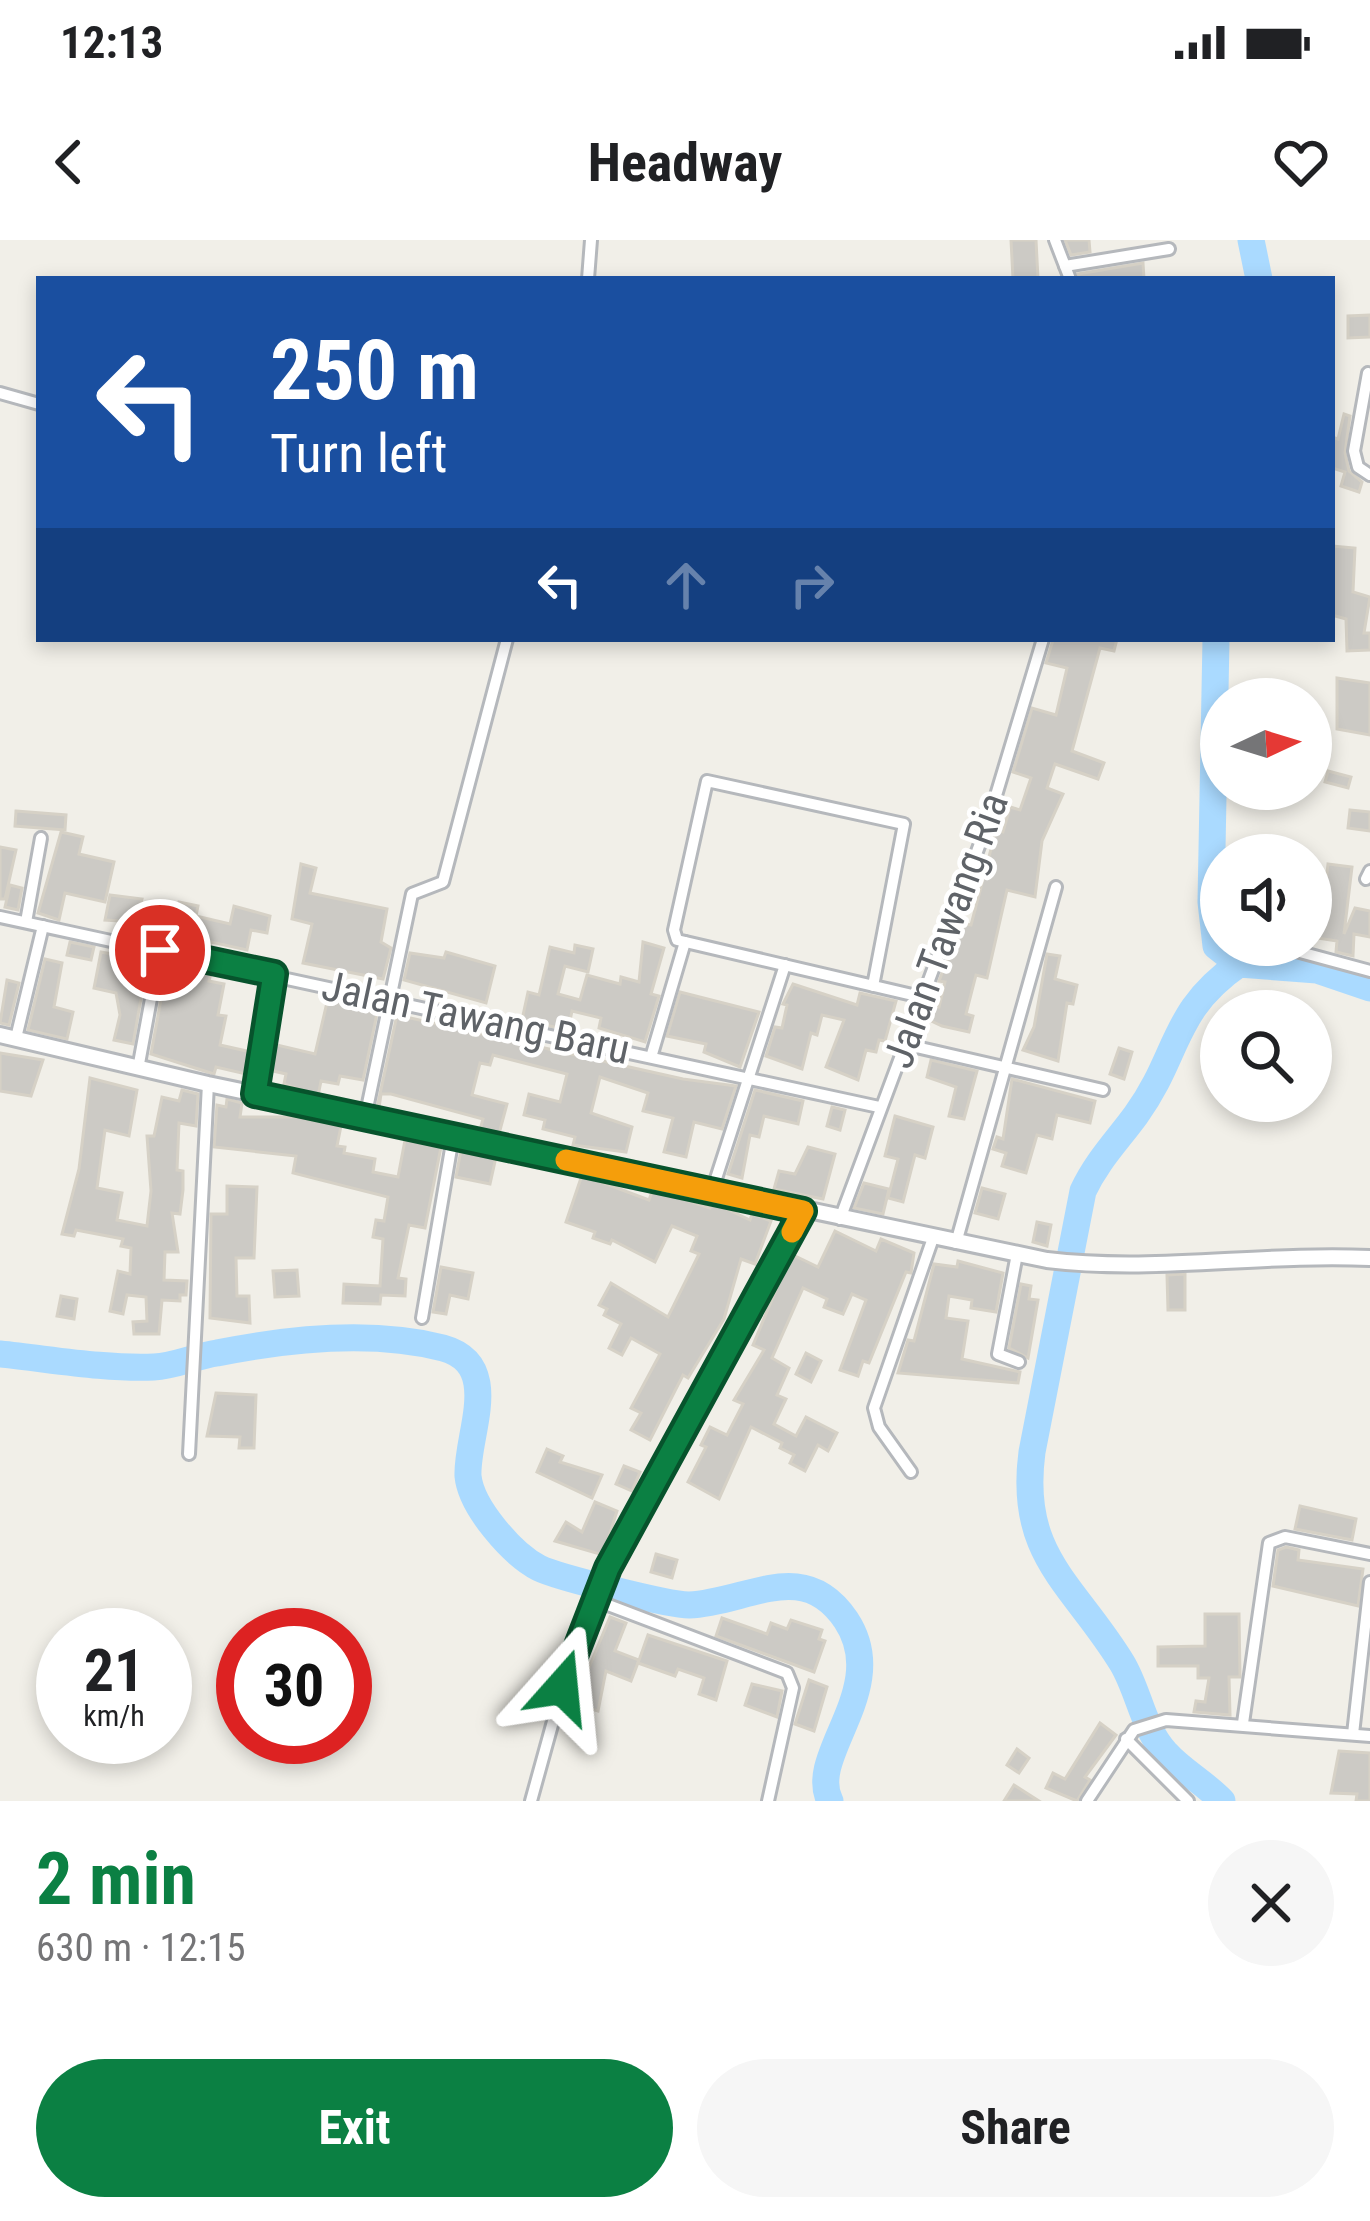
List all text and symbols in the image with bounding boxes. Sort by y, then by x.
text: 12:13 [60,16,163,69]
icon: back [36,129,102,195]
icon: heart [1268,129,1334,195]
text: Headway [588,131,782,194]
text: 250 m [270,321,479,420]
icon: left [72,324,228,480]
text: Turn left [270,422,447,485]
icon: left [527,552,593,618]
icon: ahead [653,552,719,618]
icon: right [779,552,845,618]
north arrow [1200,678,1332,810]
map controls [1200,678,1332,1122]
street label: Jalan Tawang Ria [873,786,1018,1074]
button: sound [1200,834,1332,966]
pin [109,899,211,1001]
icon: arrive [127,917,193,983]
street label: Jalan Tawang Baru [318,961,634,1074]
button: search [1200,990,1332,1122]
speed limit sign: 30 [216,1608,372,1764]
position arrow [499,1624,625,1750]
text: 21 [84,1635,144,1706]
text: km/h [83,1698,145,1733]
text: 2 min [36,1837,196,1922]
button: close [1208,1840,1334,1966]
text: 630 m · 12:15 [36,1925,246,1971]
button: Exit [36,2059,673,2197]
button: Share [697,2059,1334,2197]

